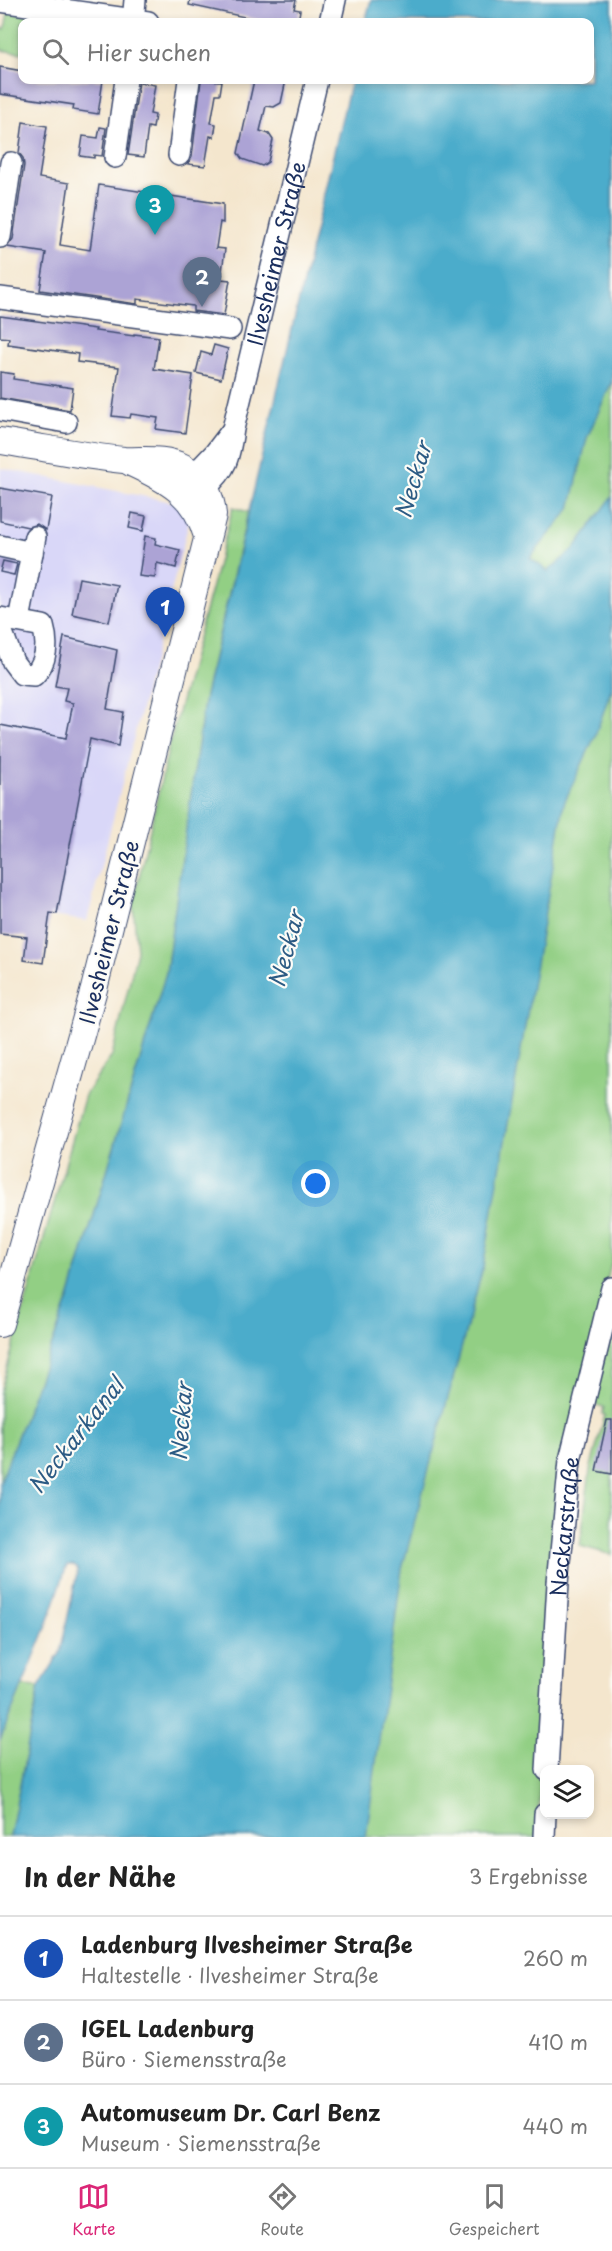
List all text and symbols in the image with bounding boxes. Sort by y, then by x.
search box [18,18,594,84]
icon: search [39,35,72,68]
text: Hier suchen [87,35,211,68]
street label: Ilvesheimer Straße [238,158,313,349]
pin: 3 [136,186,174,235]
pin: 2 [182,258,222,307]
water label: Neckar [385,435,440,522]
pin: 1 [146,588,184,637]
street label: Ilvesheimer Straße [70,837,146,1027]
water label: Neckar [259,904,312,991]
your location [301,1169,330,1198]
water label: Neckarkanal [19,1368,133,1500]
water label: Neckar [161,1379,199,1462]
street label: Neckarstraße [541,1455,586,1597]
map controls [540,1765,594,1819]
button: layers [540,1765,594,1819]
text: In der Nähe [24,1857,176,1896]
text: 3 Ergebnisse [469,1861,588,1891]
text: Ladenburg Ilvesheimer Straße [81,1927,413,1960]
text: 1 [39,1943,48,1973]
text: 260 m [523,1943,588,1973]
text: Haltestelle · Ilvesheimer Straße [81,1960,379,1990]
text: IGEL Ladenburg [81,2011,254,2044]
text: 2 [36,2027,51,2057]
text: 410 m [528,2027,588,2057]
text: Büro · Siemensstraße [81,2044,287,2074]
text: Automuseum Dr. Carl Benz [81,2095,381,2128]
text: 3 [37,2111,50,2141]
text: 440 m [523,2111,588,2141]
text: Museum · Siemensstraße [81,2128,321,2158]
tab: Karte [72,2180,116,2240]
tab: Route [260,2180,304,2240]
tab: Gespeichert [449,2180,540,2240]

